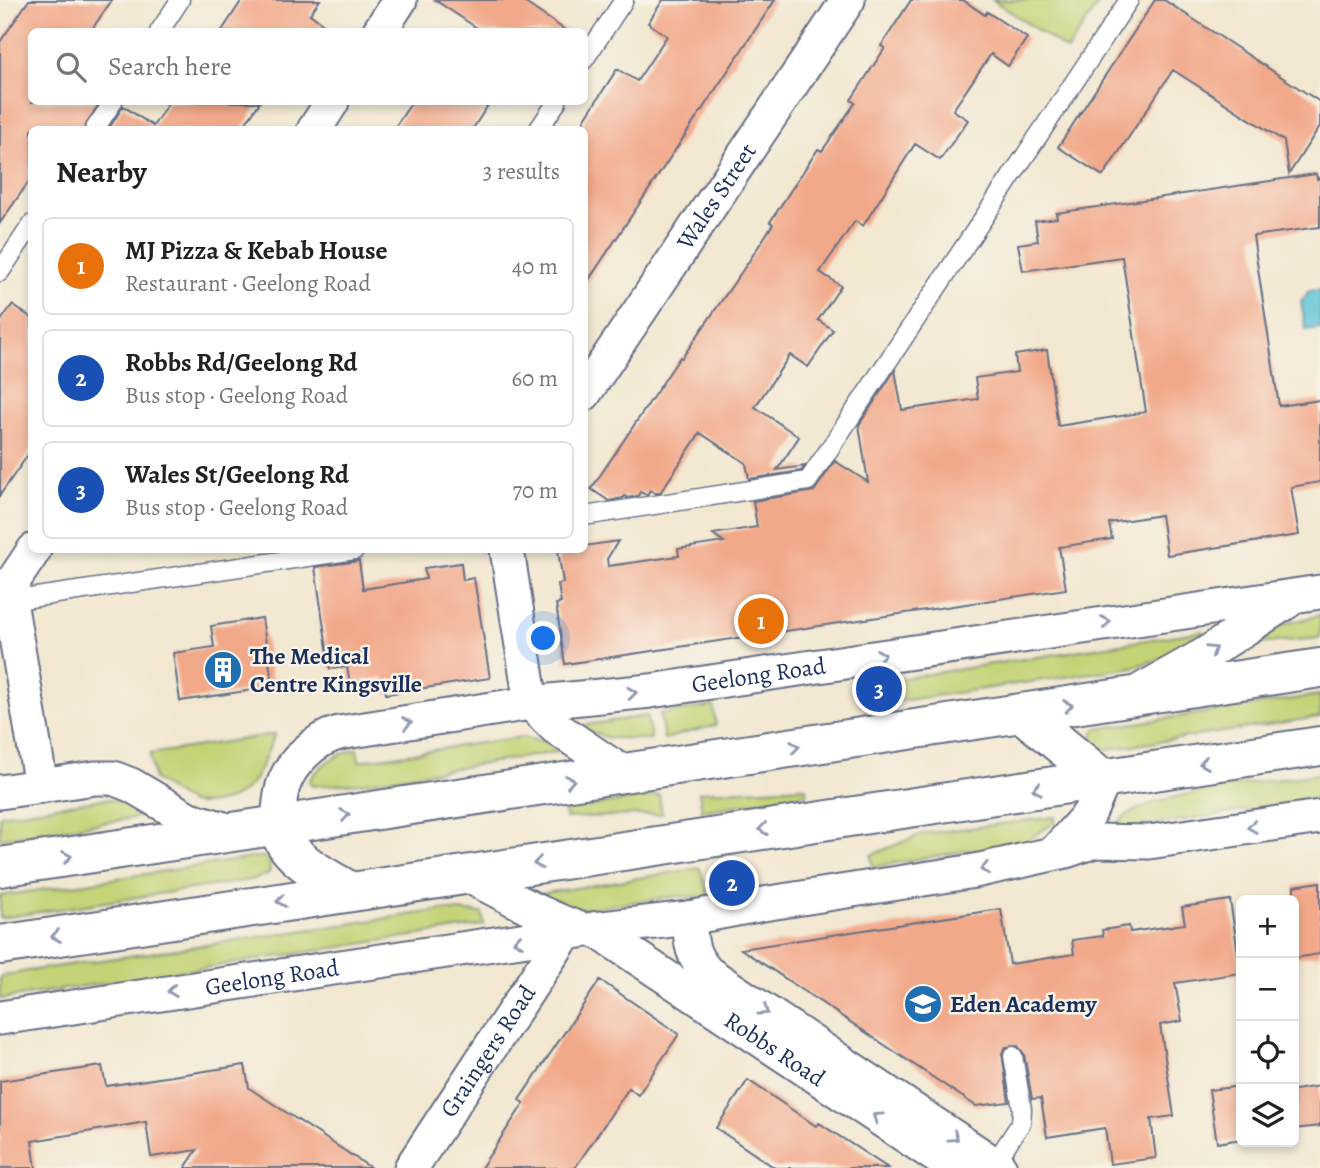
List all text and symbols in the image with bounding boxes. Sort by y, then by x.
search box [28,28,588,105]
icon: search [52,48,90,86]
text: Search here [108,49,232,84]
street label: Wales Street [669,137,764,257]
text: Nearby [56,152,147,192]
text: 3 results [483,156,560,187]
text: MJ Pizza & Kebab House [125,233,388,268]
text: 1 [77,251,85,282]
text: 40 m [512,251,558,282]
text: Restaurant · Geelong Road [125,268,371,299]
text: Robbs Rd/Geelong Rd [125,345,358,380]
text: 2 [75,363,87,394]
text: 60 m [511,363,558,394]
text: Bus stop · Geelong Road [125,380,348,411]
text: Wales St/Geelong Rd [125,457,349,492]
text: 3 [76,475,86,506]
text: 70 m [512,475,558,506]
text: Bus stop · Geelong Road [125,492,348,523]
pin: 1 [738,595,784,647]
one-way arrow [1101,615,1112,630]
your location [526,621,560,655]
place label: The Medical Centre Kingsville [250,640,422,700]
one-way arrow [1205,645,1218,658]
one-way arrow [875,648,887,663]
building icon: The Medical Centre Kingsville [202,649,244,691]
street label: Geelong Road [690,649,828,701]
pin: 3 [856,663,902,715]
one-way arrow [627,686,638,701]
one-way arrow [1062,699,1074,714]
one-way arrow [401,716,413,731]
one-way arrow [789,740,801,755]
one-way arrow [1198,755,1210,770]
one-way arrow [564,774,576,789]
one-way arrow [1031,781,1043,796]
one-way arrow [339,808,351,823]
one-way arrow [1247,819,1258,834]
one-way arrow [757,821,769,836]
one-way arrow [62,849,73,864]
one-way arrow [532,855,544,870]
pin: 2 [709,857,755,909]
one-way arrow [979,861,991,876]
one-way arrow [275,894,287,909]
map controls [1236,895,1299,1147]
button: + [1236,895,1299,958]
one-way arrow [51,929,62,944]
one-way arrow [512,933,524,948]
street label: Geelong Road [203,951,341,1003]
button: − [1236,958,1299,1021]
street label: Graingers Road [433,979,543,1123]
school or university icon: Eden Academy [902,983,944,1025]
one-way arrow [166,984,178,999]
place label: Eden Academy [950,988,1097,1020]
one-way arrow [756,1003,769,1015]
street label: Robbs Road [718,1004,832,1094]
button: locate [1236,1021,1299,1084]
button: layers [1236,1084,1299,1147]
one-way arrow [871,1112,884,1125]
one-way arrow [946,1129,959,1142]

